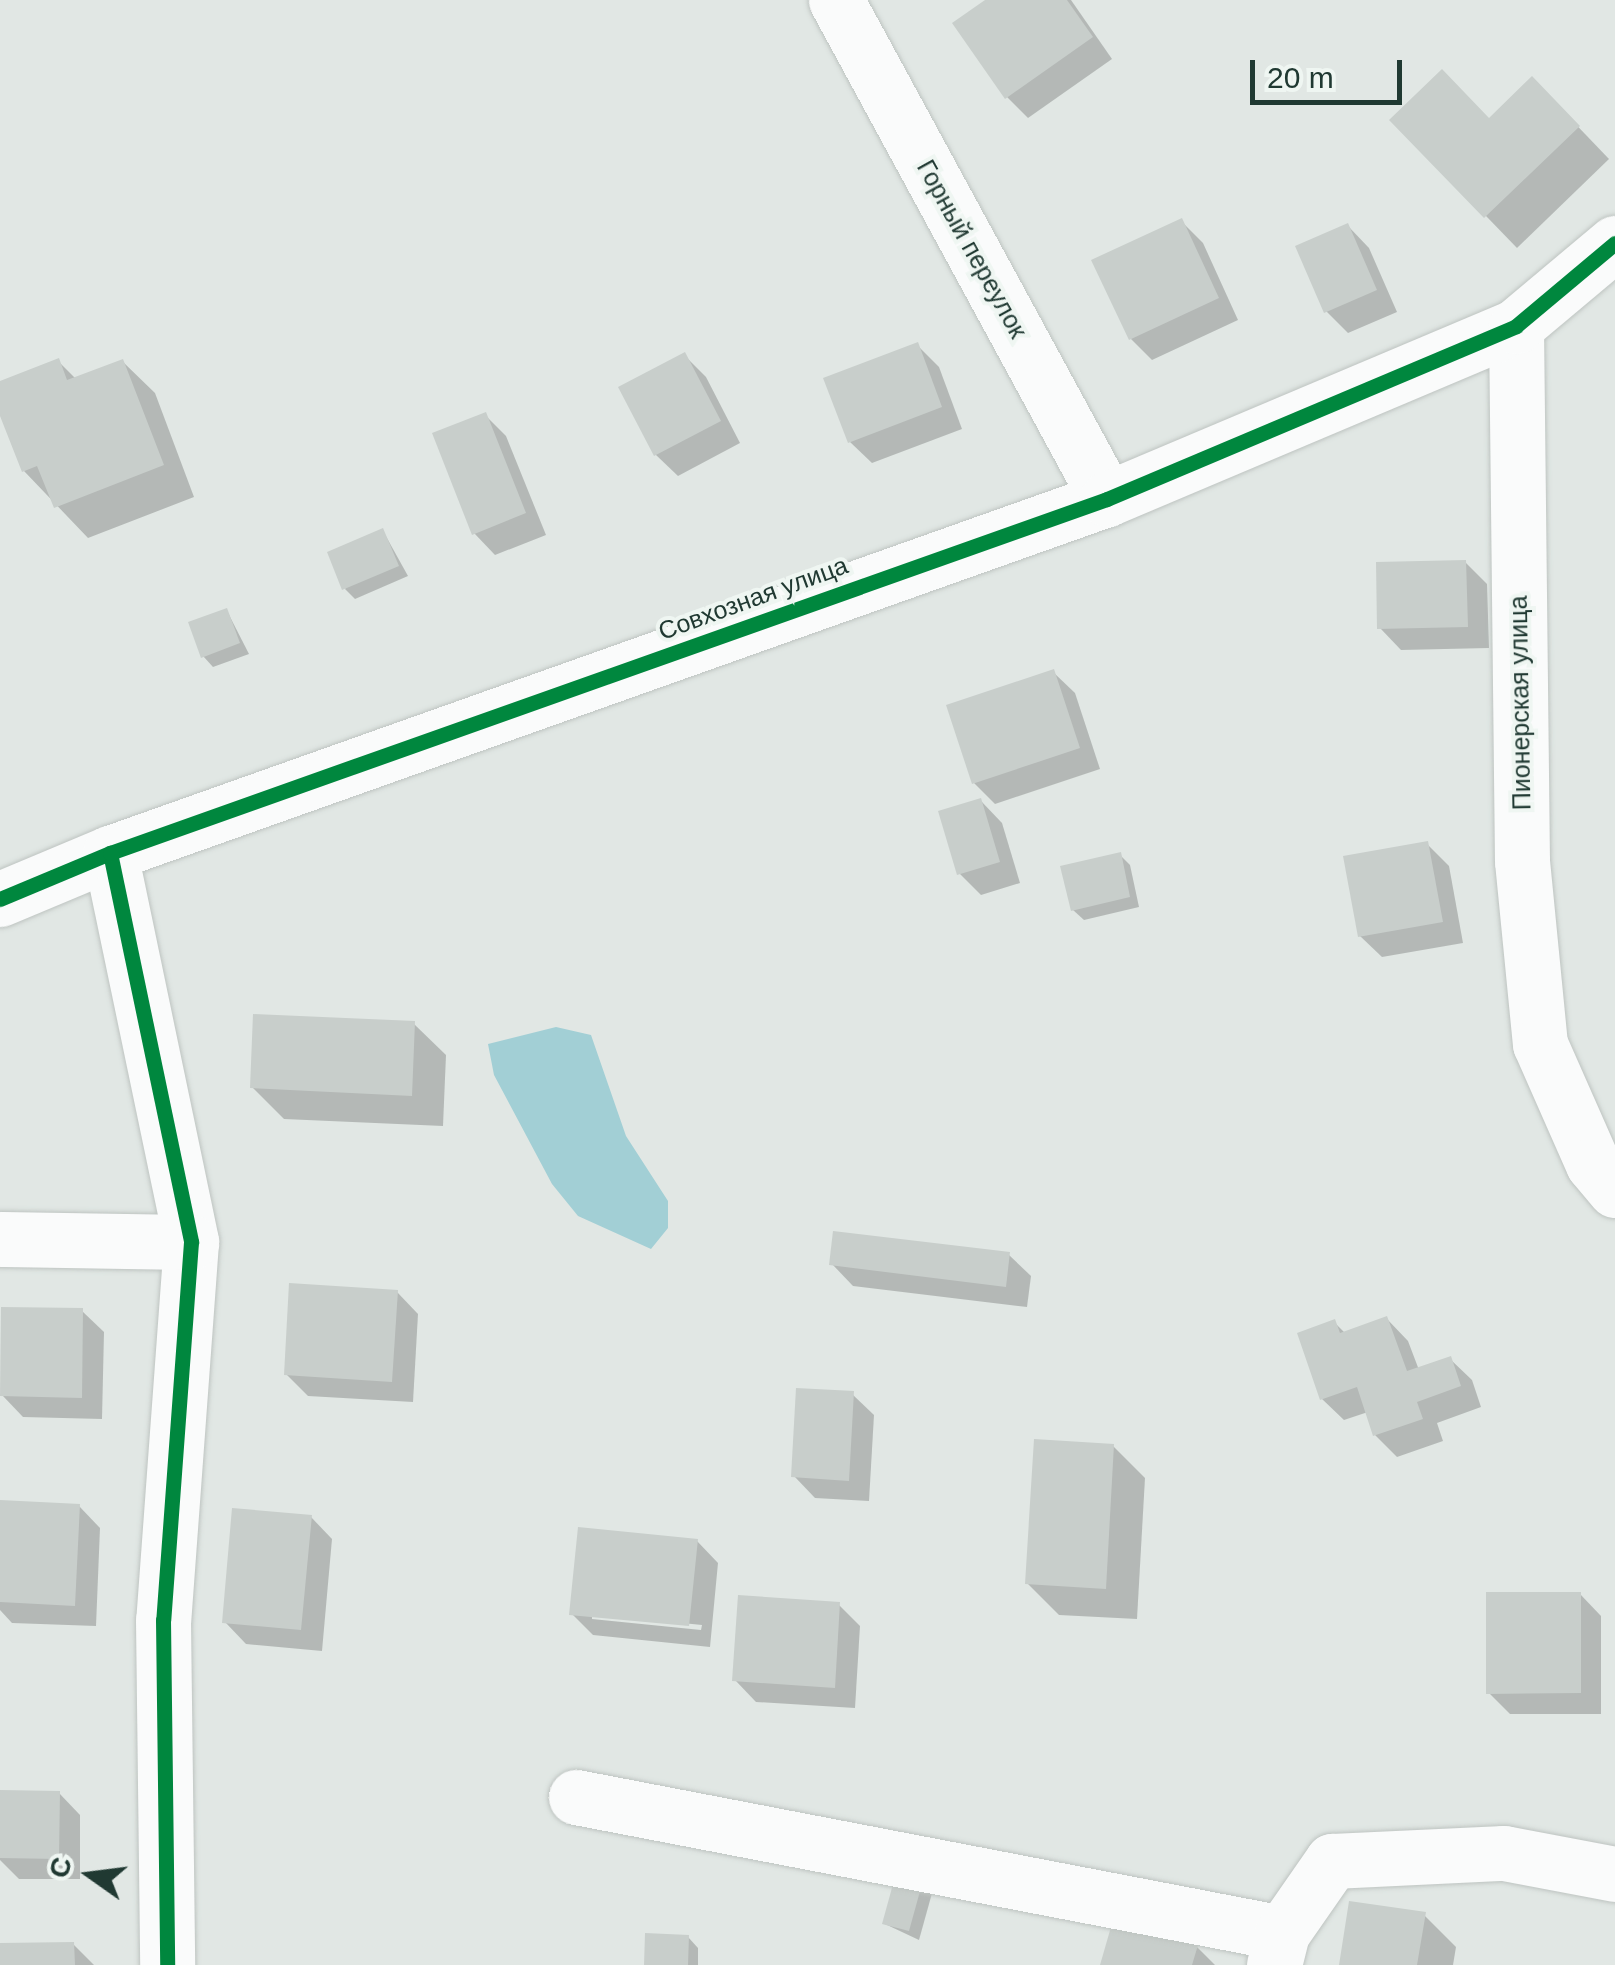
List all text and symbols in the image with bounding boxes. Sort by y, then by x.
scale bar [1255,40,1408,102]
text: 20 m [1267,61,1334,94]
street label: Горный переулок [911,155,1033,343]
street label: Совхозная улица [654,550,852,646]
street label: Пионерская улица [1503,595,1537,811]
north arrow [40,1825,140,1925]
text: С [43,1854,78,1881]

